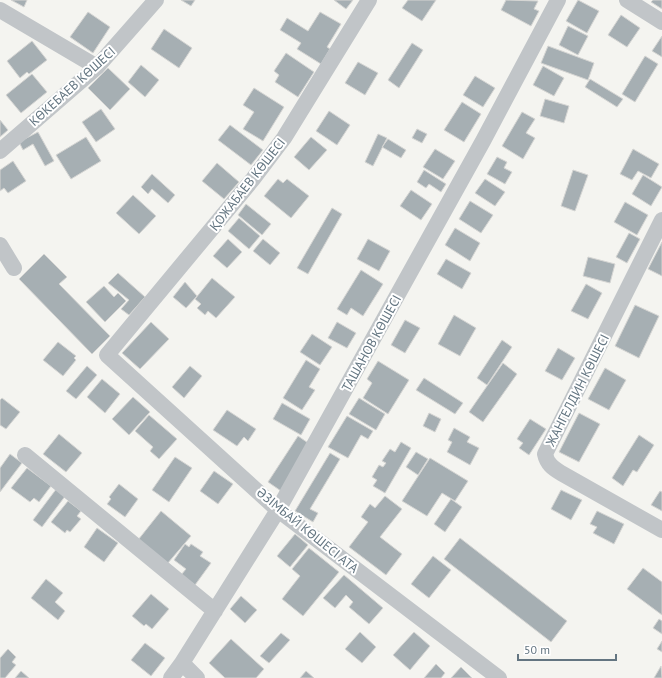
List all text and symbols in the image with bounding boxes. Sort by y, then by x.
street label: КӨКЕБАЕВ КӨШЕСІ [26,43,119,130]
street label: ҚОЖАБАЕВ КӨШЕСІ [206,134,289,234]
street label: ТАШАНОВ КӨШЕСІ [338,292,405,395]
street label: ЖАНГЕЛДИН КӨШЕСІ [541,331,613,450]
street label: ӘЗІМБАЙ КӨШЕСІ АТА [253,484,362,577]
scale bar [518,636,616,662]
text: 50 m [524,642,550,657]

